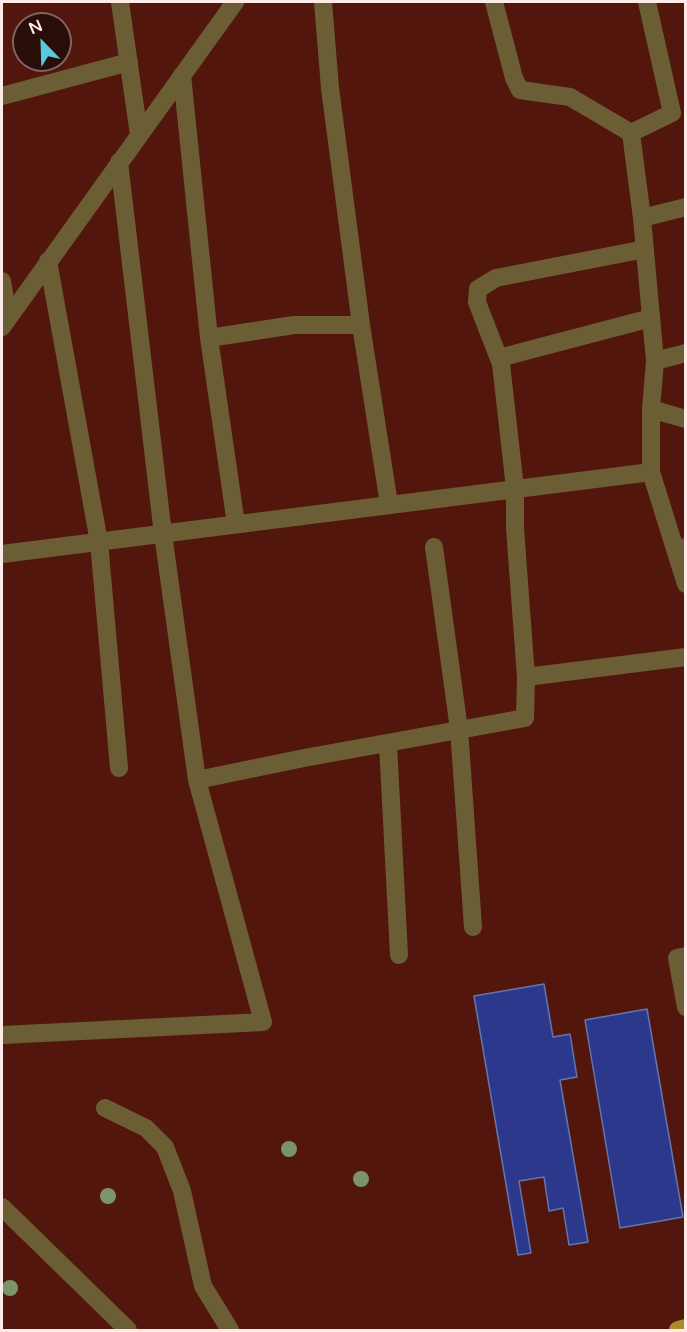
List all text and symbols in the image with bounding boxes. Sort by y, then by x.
north arrow [12,12,72,72]
text: N [26,16,46,39]

